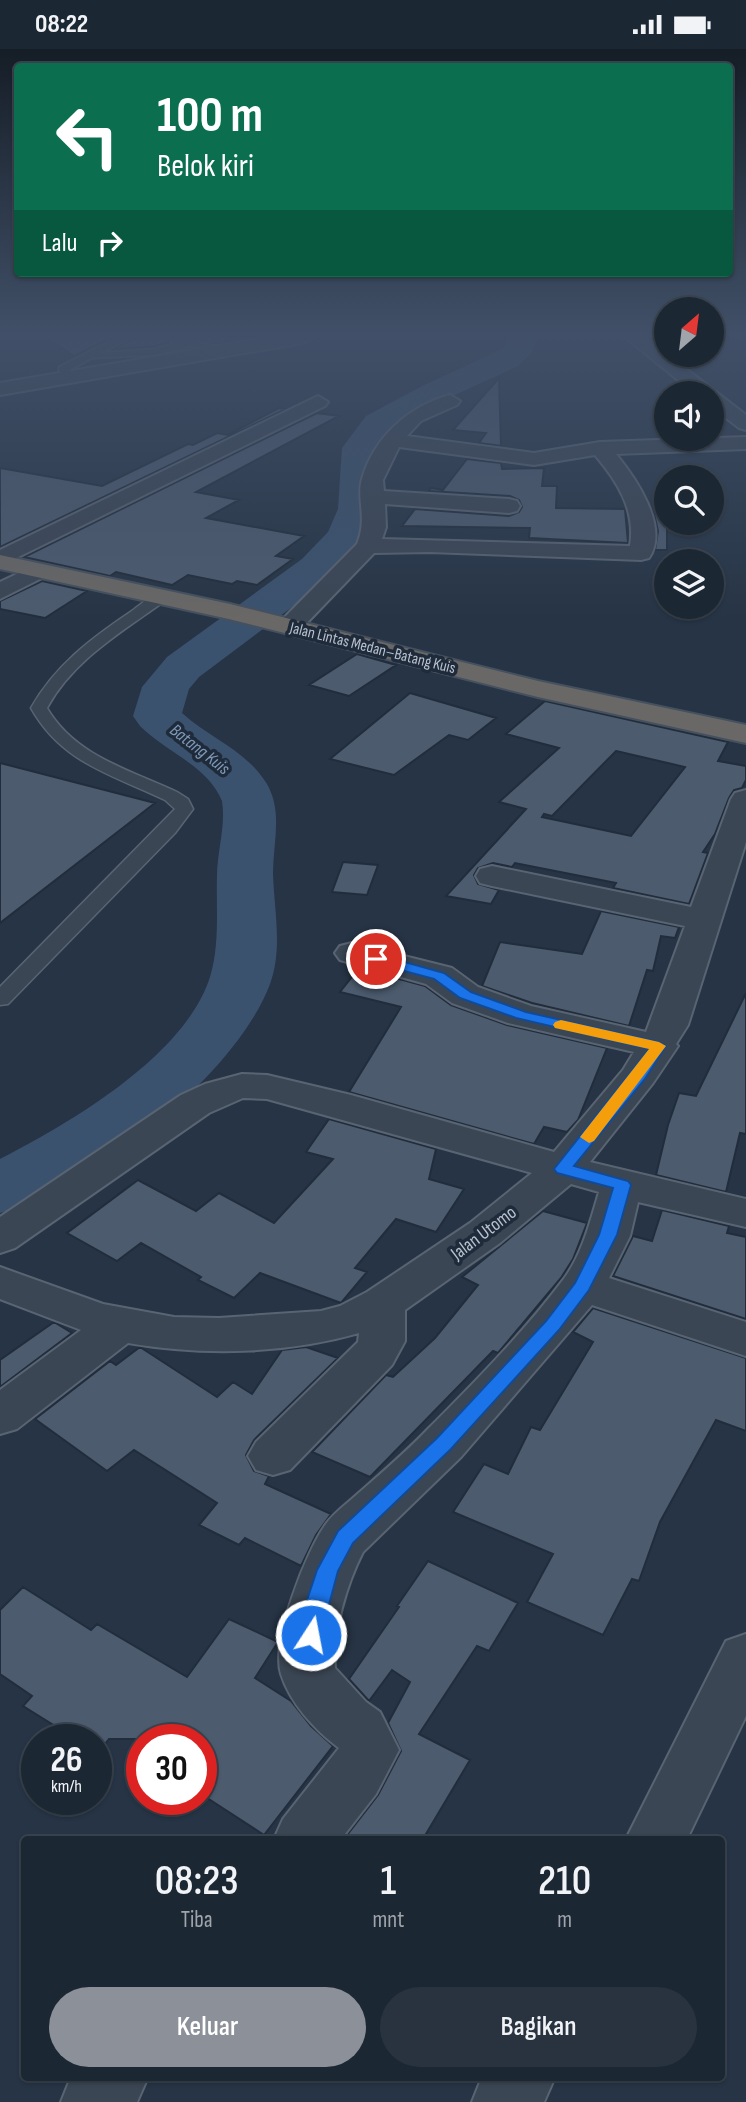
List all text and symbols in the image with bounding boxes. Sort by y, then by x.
text: 08:22 [35,9,88,40]
text: 100 m [157,87,263,146]
icon: left [42,91,133,182]
text: Belok kiri [157,147,254,186]
icon: right [91,224,129,262]
text: Lalu [42,228,77,259]
north arrow [654,297,724,367]
map controls [654,297,724,619]
button: sound [654,381,724,451]
button: search [654,465,724,535]
button: layers [654,549,724,619]
street label: Jalan Lintas Medan–Batang Kuis [287,618,458,678]
water label: Batang Kuis [166,720,234,780]
pin [346,929,406,989]
icon: arrive [357,940,395,978]
street label: Jalan Utomo [446,1201,521,1266]
position arrow [274,1598,348,1672]
speed limit sign: 30 [126,1724,217,1815]
text: 26 [51,1739,82,1782]
text: km/h [51,1776,82,1797]
text: 08:23 [155,1856,239,1907]
text: 1 [380,1856,396,1907]
text: 210 [538,1856,591,1907]
text: Tiba [181,1906,213,1934]
text: mnt [372,1906,404,1934]
text: m [557,1906,572,1934]
button: Keluar [49,1987,366,2067]
button: Bagikan [380,1987,697,2067]

